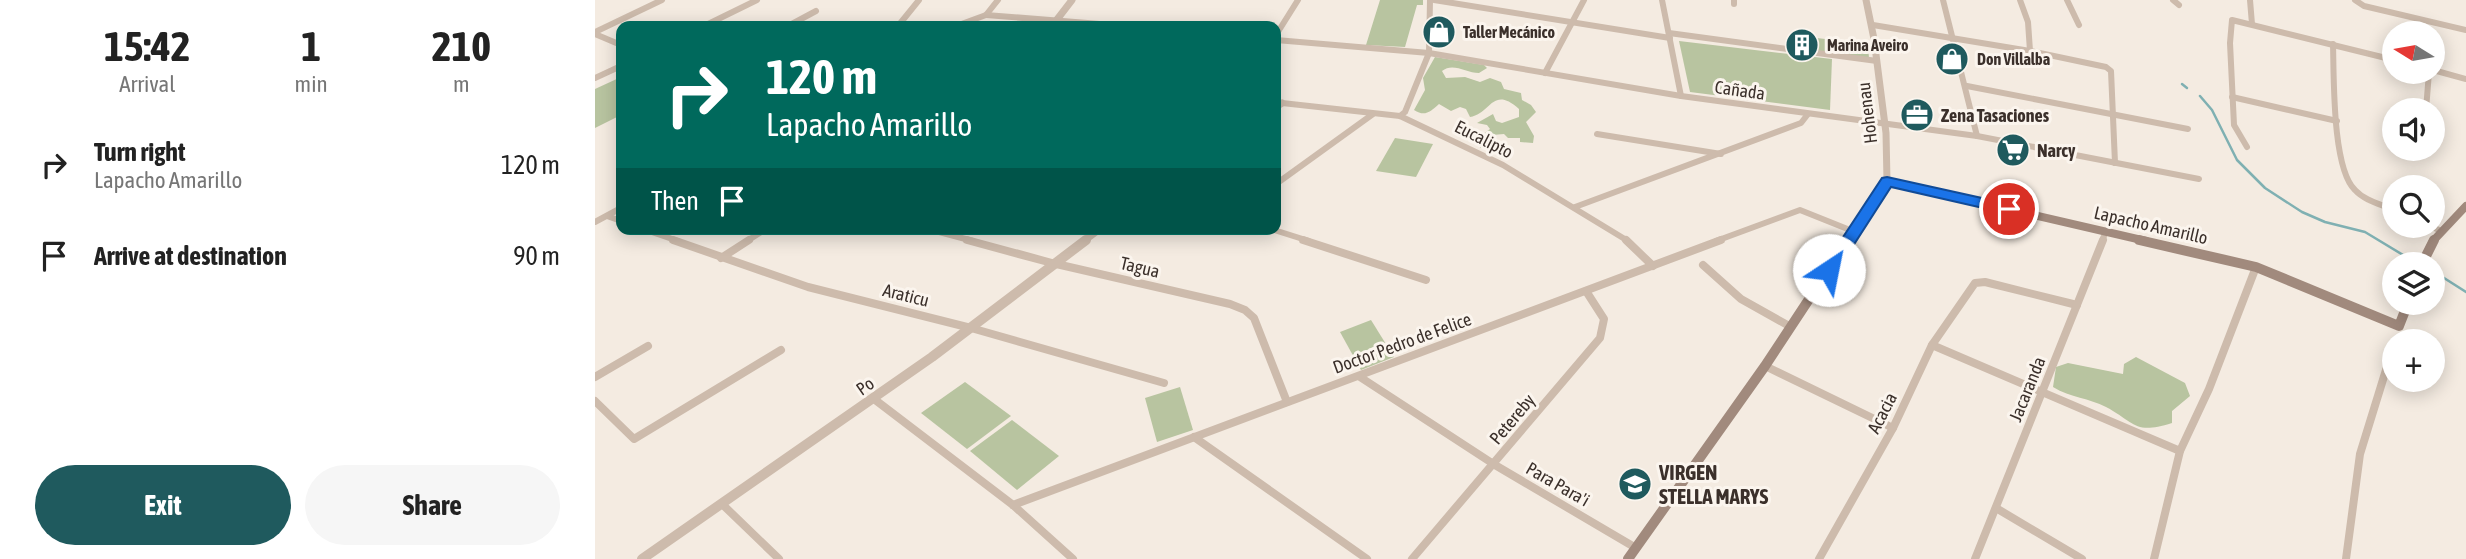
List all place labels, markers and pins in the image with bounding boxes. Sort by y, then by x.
shop icon: Taller Mecánico [1420,13,1458,51]
place label: Taller Mecánico [1463,23,1555,41]
building icon: Marina Aveiro [1783,26,1821,64]
place label: Marina Aveiro [1827,36,1909,54]
shop icon: Don Villalba [1933,40,1971,78]
place label: Don Villalba [1977,50,2050,68]
office icon: Zena Tasaciones [1898,96,1936,134]
place label: Zena Tasaciones [1941,105,2050,126]
supermarket icon: Narcy [1994,131,2032,169]
place label: Narcy [2037,140,2076,161]
pin [1979,179,2039,239]
place label: VIRGEN STELLA MARYS [1658,460,1768,508]
school or university icon: VIRGEN STELLA MARYS [1616,465,1654,503]

